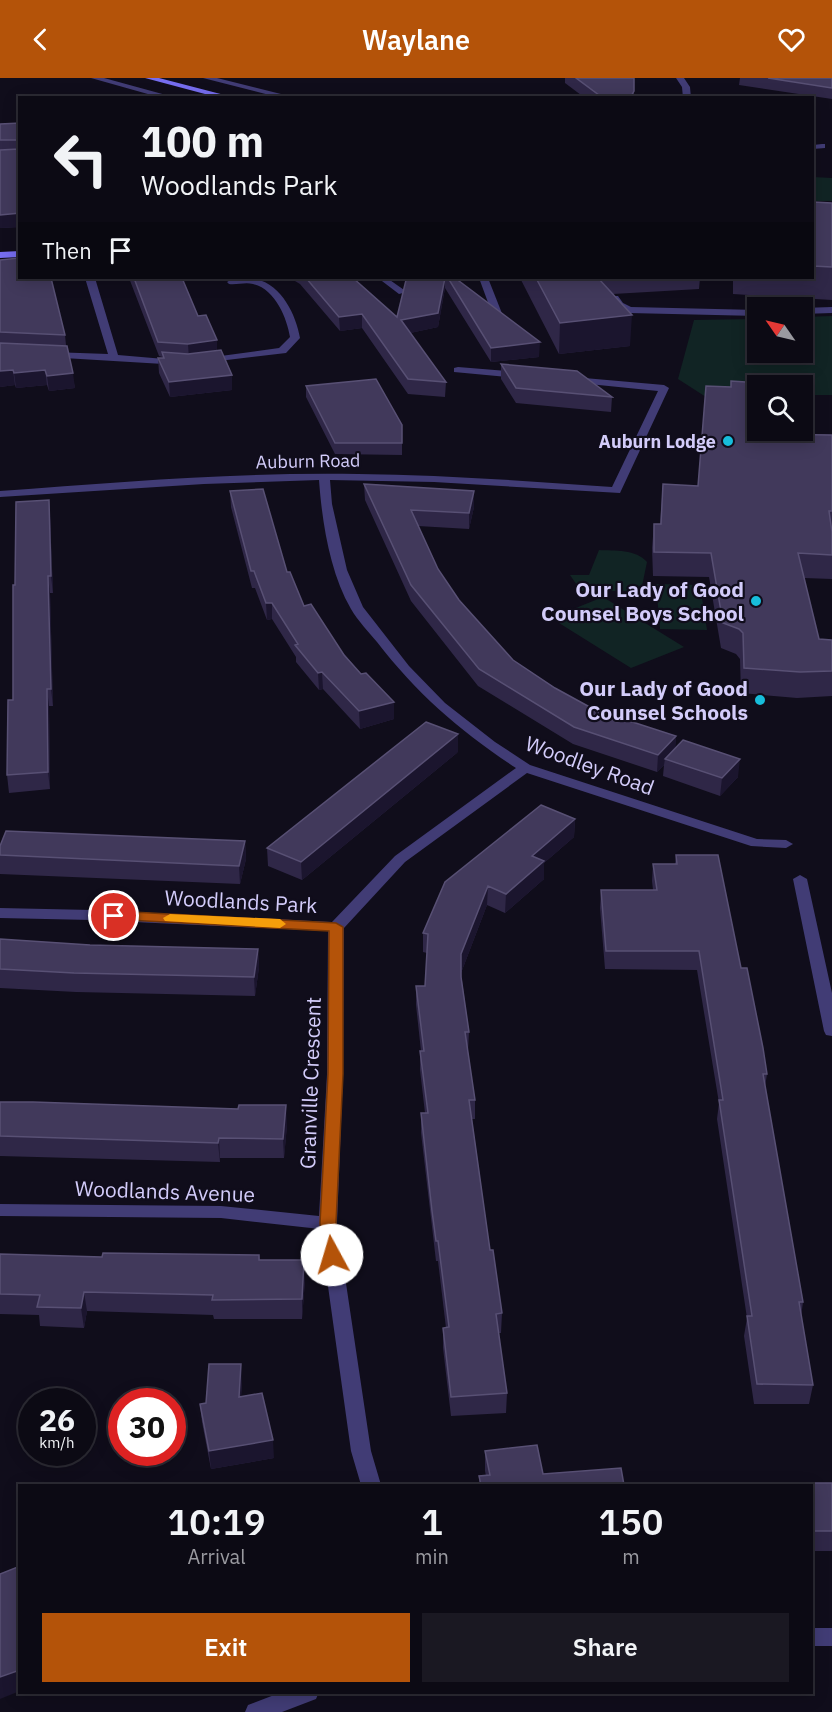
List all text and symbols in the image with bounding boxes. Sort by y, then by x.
text: Waylane [362,22,470,57]
icon: back [24,23,57,56]
icon: heart [775,23,808,56]
text: 100 m [141,114,264,169]
icon: left [42,120,120,198]
text: Woodlands Park [141,167,337,202]
icon: arrive [104,234,137,267]
text: Then [42,236,92,265]
north arrow [747,297,813,363]
map controls [747,297,813,441]
button: search [747,375,813,441]
place label: Auburn Lodge [599,430,716,453]
marker: Auburn Lodge [721,434,735,448]
street label: Auburn Road [255,449,361,473]
place label: Our Lady of Good Counsel Boys School [541,575,744,627]
marker: Our Lady of Good Counsel Boys School [749,594,763,608]
place label: Our Lady of Good Counsel Schools [579,674,748,726]
marker: Our Lady of Good Counsel Schools [753,693,767,707]
street label: Woodley Road [522,729,658,801]
street label: Woodlands Park [164,883,318,919]
pin [88,890,139,941]
icon: arrive [97,899,130,932]
street label: Granville Crescent [293,996,327,1170]
street label: Woodlands Avenue [74,1174,256,1208]
position arrow [300,1223,364,1287]
speed limit sign: 30 [108,1388,186,1466]
text: 26 [39,1400,75,1439]
text: km/h [39,1433,75,1452]
text: 10:19 [168,1498,266,1545]
text: 1 [421,1498,443,1545]
text: 150 [599,1498,663,1545]
text: Arrival [187,1543,246,1570]
text: min [415,1543,449,1570]
text: m [622,1543,640,1570]
button: Exit [42,1613,410,1682]
button: Share [422,1613,789,1682]

